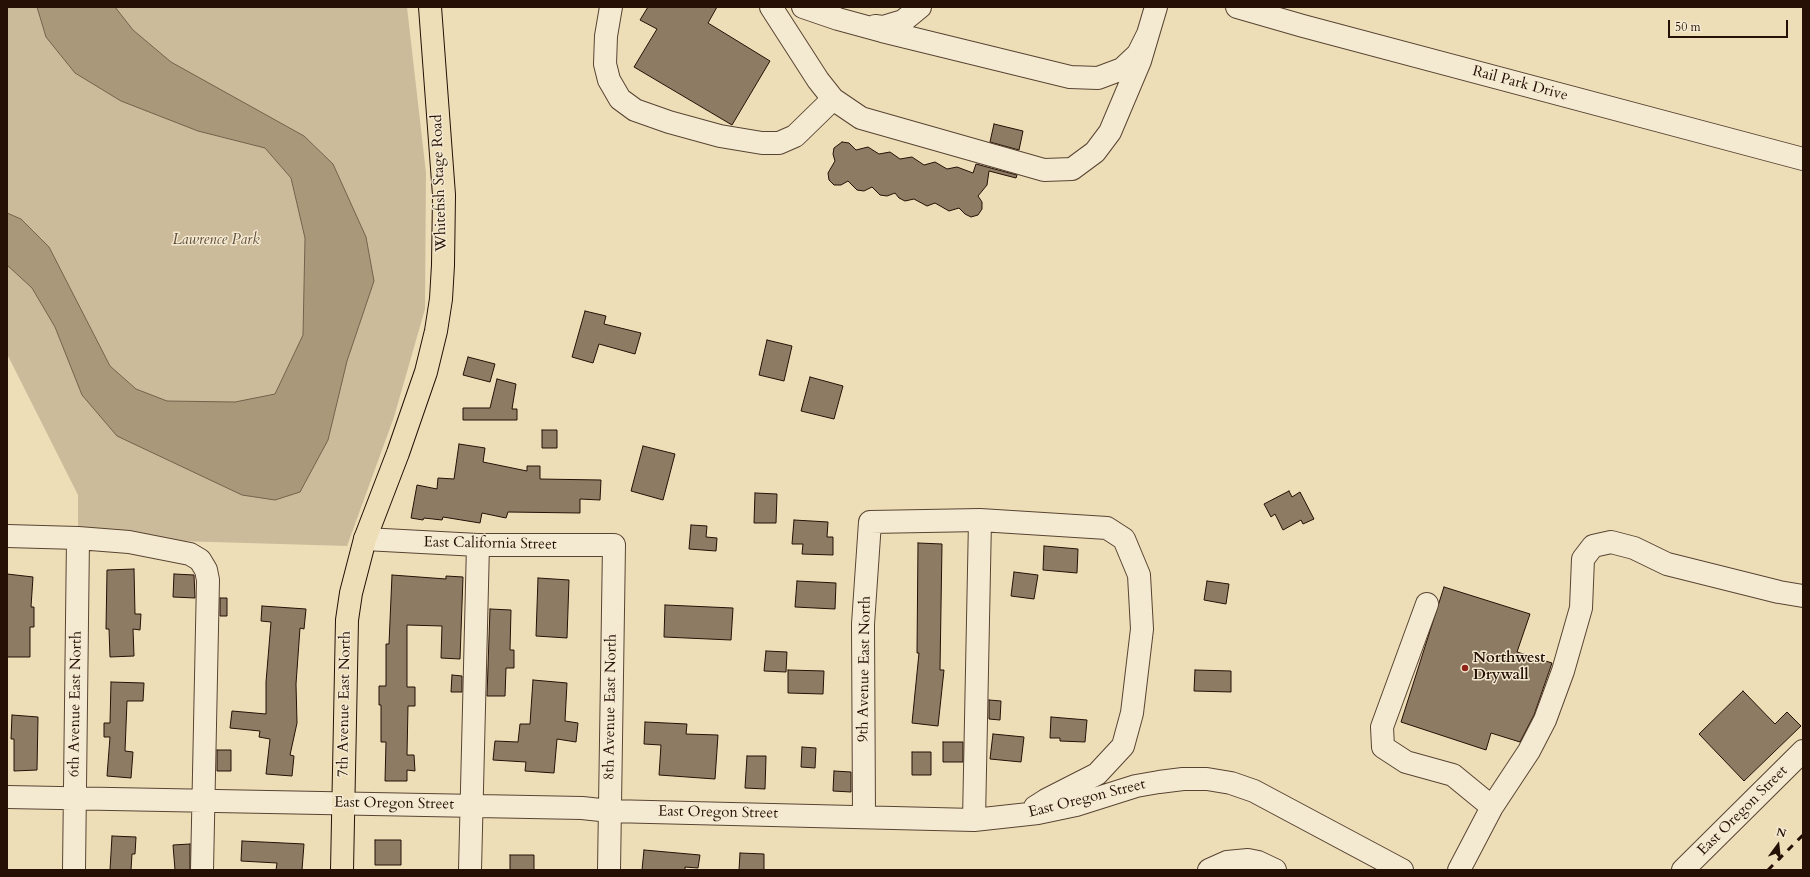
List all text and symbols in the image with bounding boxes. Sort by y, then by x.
scale bar [1670,12,1790,38]
text: 50 m [1675,19,1701,35]
street label: Rail Park Drive [1470,63,1570,105]
street label: Whitefish Stage Road [429,114,451,252]
park label: Lawrence Park [172,232,260,250]
street label: East California Street [423,534,557,554]
street label: 9th Avenue East North [855,596,875,742]
street label: 6th Avenue East North [66,631,86,777]
street label: 7th Avenue East North [335,631,355,777]
street label: 8th Avenue East North [601,634,621,780]
place label: Northwest Drywall [1473,650,1545,685]
marker: Northwest Drywall [1460,663,1470,673]
street label: East Oregon Street [1694,762,1792,860]
street label: East Oregon Street [1027,776,1147,822]
street label: East Oregon Street [334,794,454,814]
street label: East Oregon Street [658,803,778,823]
text: N [1775,824,1788,841]
north arrow [1758,825,1798,865]

